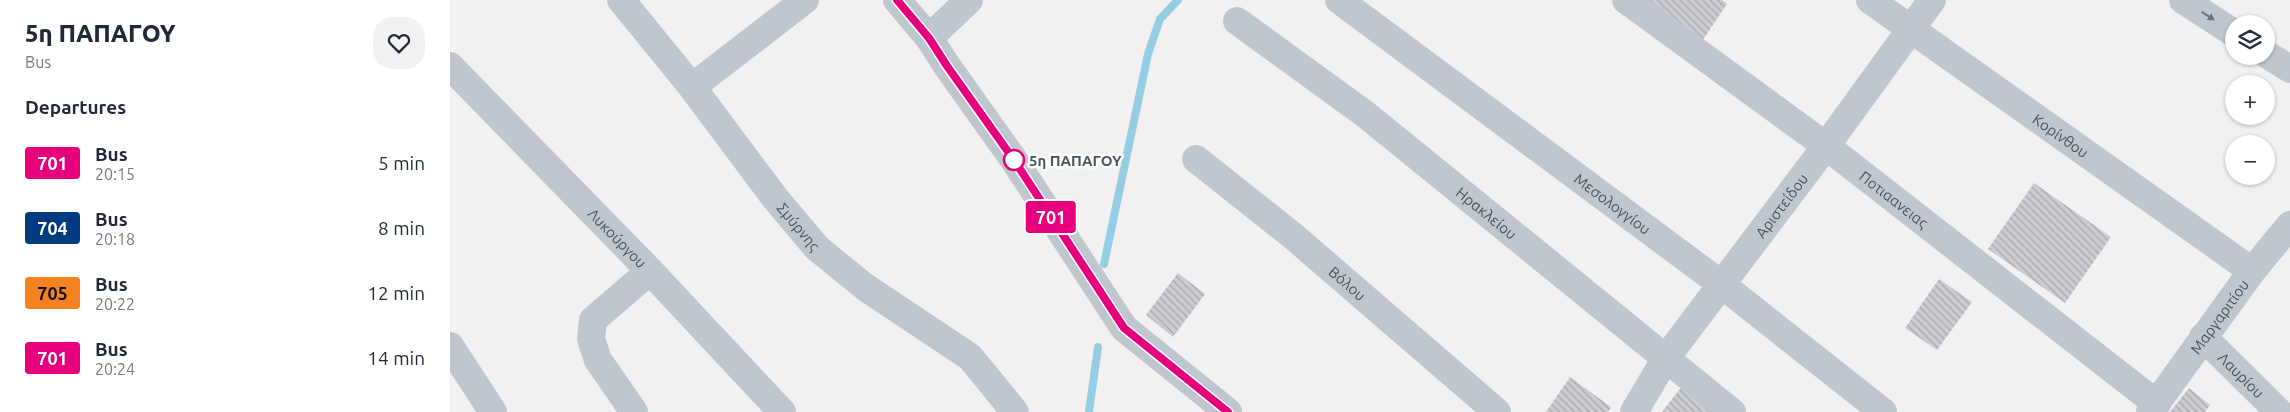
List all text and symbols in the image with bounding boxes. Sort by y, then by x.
one-way arrow [2202,12,2215,21]
map controls [2225,15,2275,185]
button: layers [2225,15,2275,65]
button: heart [373,17,425,69]
text: 5η ΠΑΠΑΓΟΥ [25,20,176,47]
text: Bus [25,53,51,71]
button: + [2225,75,2275,125]
text: Departures [25,96,126,118]
street label: Κορίνθου [2030,110,2092,161]
button: − [2225,135,2275,185]
text: Bus [95,143,128,165]
marker: 5η ΠΑΠΑΓΟΥ [1003,149,1025,171]
text: 5 min [378,152,425,174]
place label: 5η ΠΑΠΑΓΟΥ [1029,152,1122,169]
text: 701 [37,153,68,173]
text: 20:15 [95,165,135,183]
street label: Ποτιαανειας [1857,167,1932,231]
street label: Μεσολογγίου [1571,170,1654,237]
street label: Αριστείδου [1751,170,1811,241]
street label: Ηρακλείου [1453,183,1520,242]
street label: Σμύρνης [774,199,824,254]
line badge: 701 [1022,201,1080,233]
street label: Λυκούργου [585,205,650,271]
text: 701 [1036,207,1066,227]
text: Bus [95,208,128,230]
text: 8 min [378,217,425,239]
text: 704 [37,218,68,238]
text: 20:18 [95,230,135,248]
street label: Βόλου [1326,263,1370,304]
text: Bus [95,273,128,295]
street label: Μαργαριτίου [2187,276,2252,357]
text: 12 min [367,282,425,304]
text: 705 [37,283,68,303]
text: 20:22 [95,295,135,313]
text: Bus [95,338,128,360]
text: 14 min [367,347,425,369]
text: 701 [37,348,68,368]
street label: Λαυρίου [2215,349,2268,401]
text: 20:24 [95,360,135,378]

